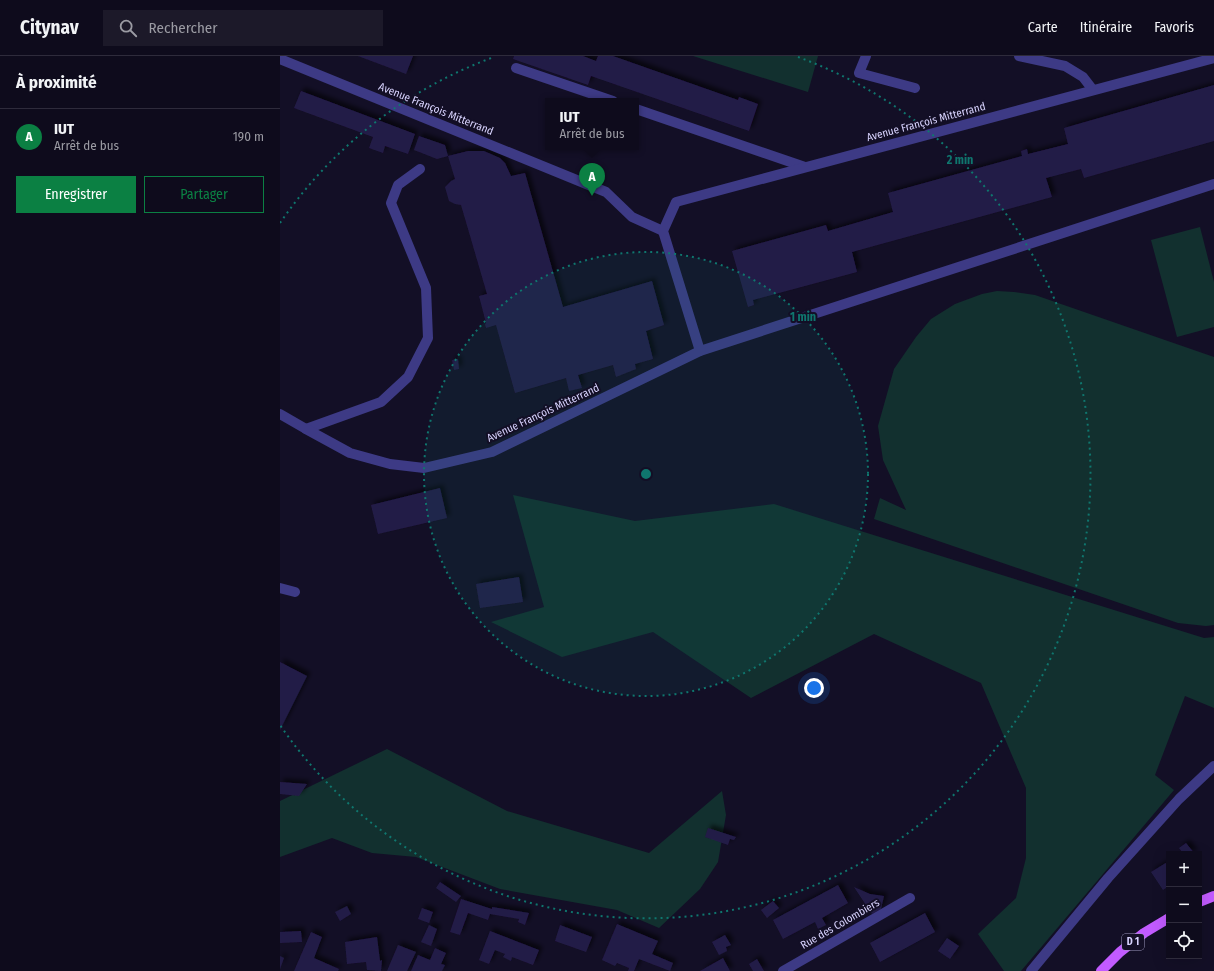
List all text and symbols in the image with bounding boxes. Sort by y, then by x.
search box [103,10,383,46]
text: Citynav [20,16,79,39]
icon: search [117,17,139,39]
text: Rechercher [149,19,218,37]
text: Carte [1028,19,1058,36]
text: Itinéraire [1080,19,1132,36]
text: Favoris [1154,19,1194,36]
text: À proximité [16,72,97,93]
street label: Avenue François Mitterrand [377,80,495,138]
popup [545,98,639,150]
street label: Avenue François Mitterrand [865,100,987,144]
text: IUT [560,108,580,126]
text: IUT [54,120,74,138]
text: Arrêt de bus [560,126,625,141]
text: A [25,129,33,144]
text: 190 m [233,129,264,144]
text: Arrêt de bus [54,138,119,153]
text: 2 min [946,153,973,167]
pin: A [579,163,605,196]
button: Enregistrer [16,176,136,213]
button: Partager [144,176,264,213]
text: 1 min [790,310,816,324]
street label: Avenue François Mitterrand [485,381,601,445]
centre of rings [639,467,653,481]
your location [804,678,824,698]
map controls [1166,851,1202,959]
button: + [1166,851,1202,887]
button: − [1166,887,1202,923]
street label: Rue des Colombiers [798,896,882,952]
button: locate [1166,923,1202,959]
road number: D 1 [1122,934,1144,950]

